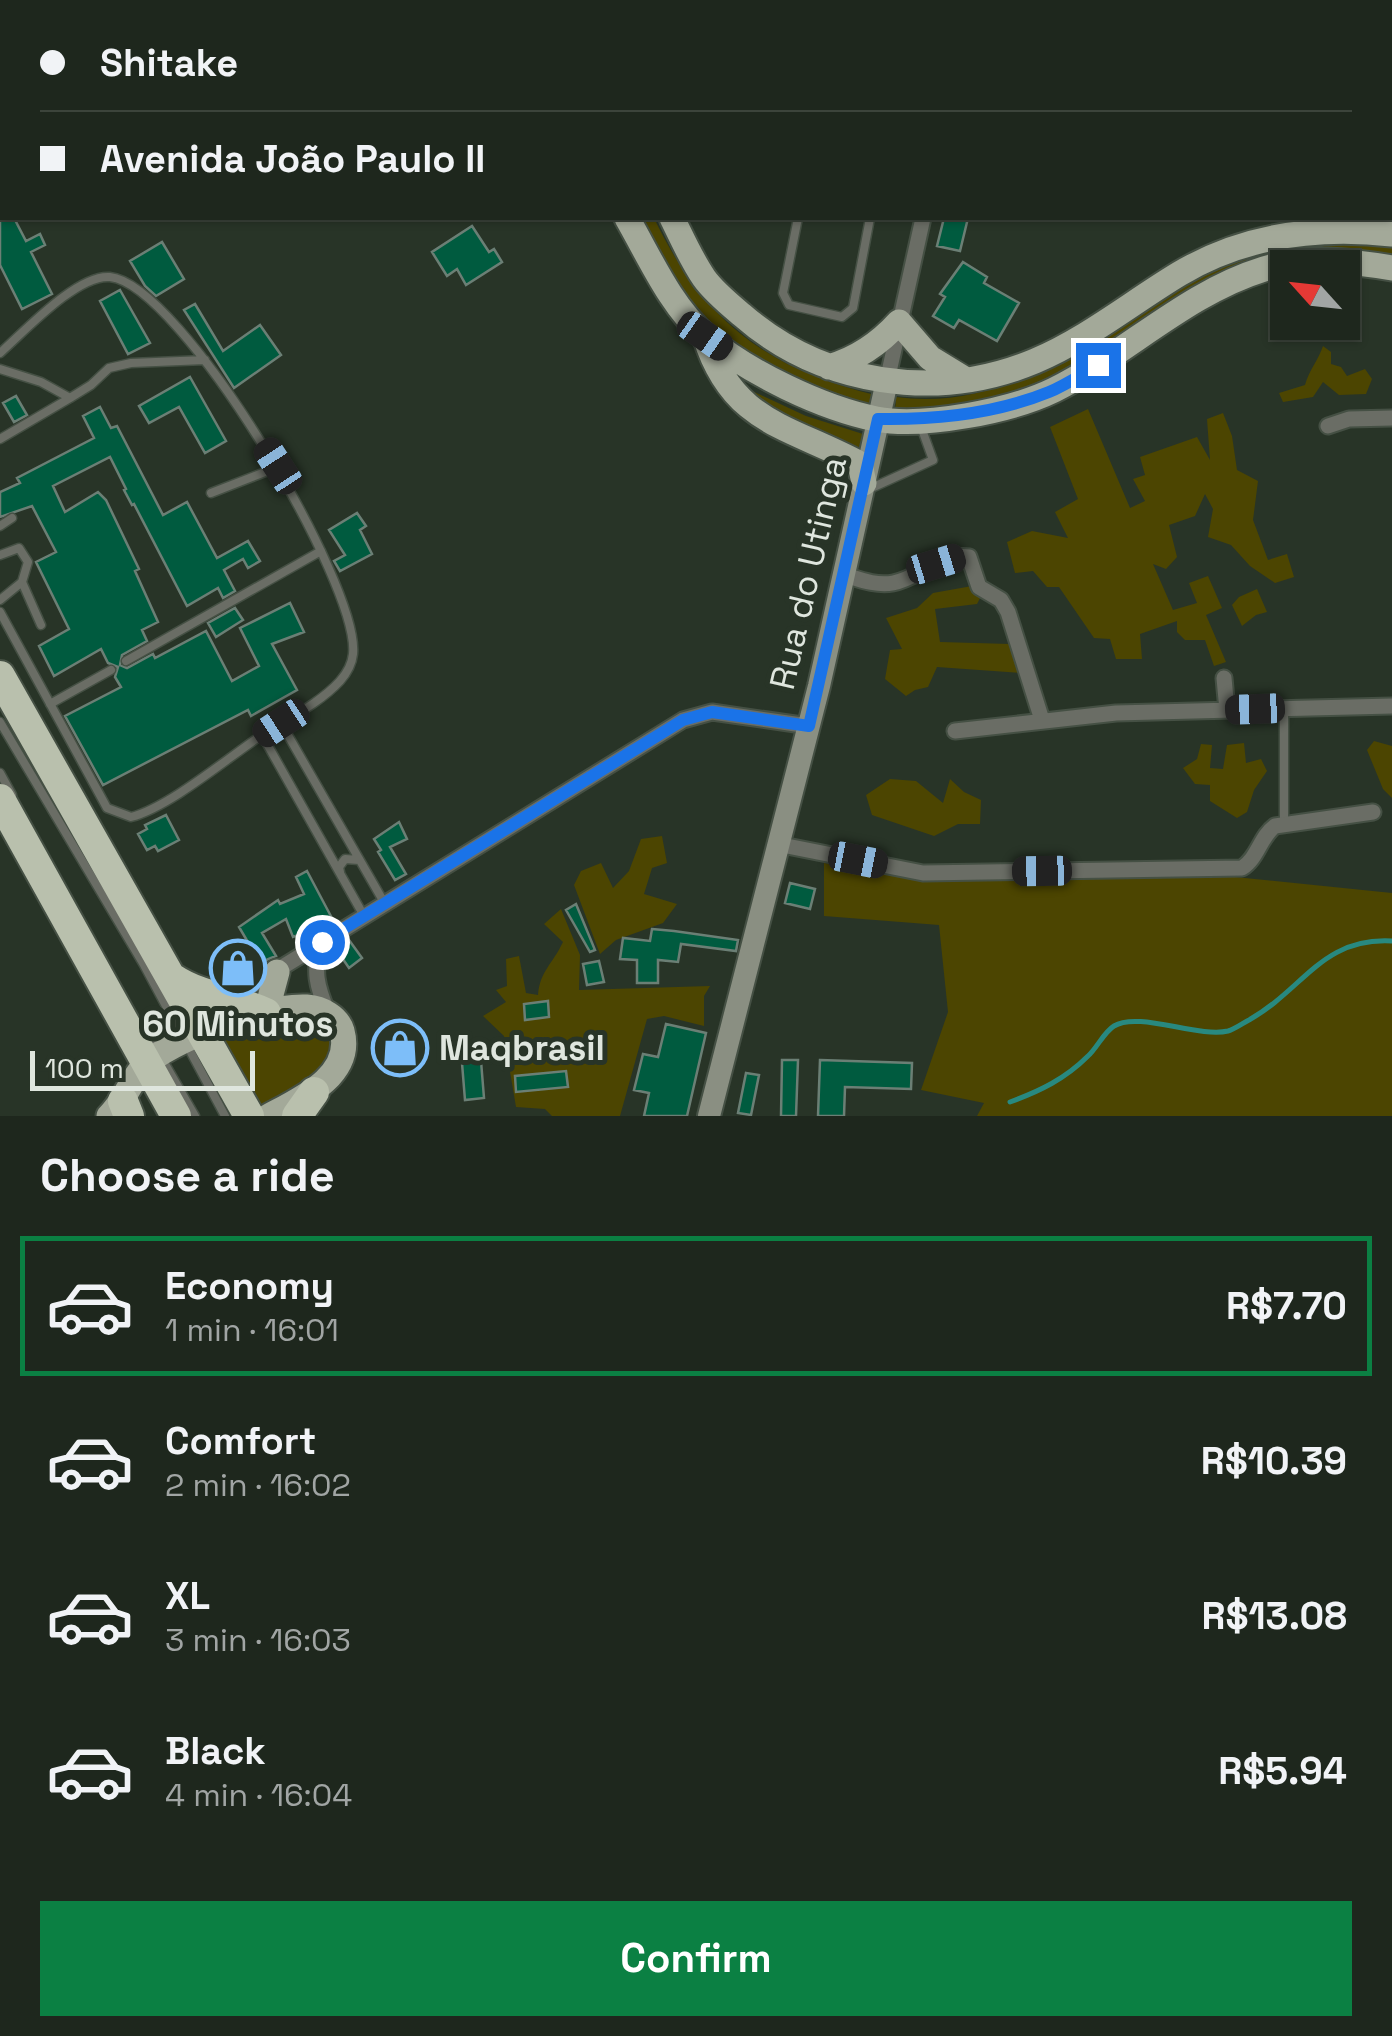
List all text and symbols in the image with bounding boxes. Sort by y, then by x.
text: Shitake [100,39,238,87]
text: Avenida João Paulo II [100,135,485,183]
north arrow [1270,250,1360,340]
map controls [1270,250,1360,340]
car [672,307,738,365]
route end [1076,343,1121,388]
car [249,433,307,499]
street label: Rua do Utinga [760,452,856,694]
car [903,541,969,587]
car [1224,693,1286,725]
car [248,694,314,752]
car [826,840,890,880]
car [1012,855,1072,887]
route start [300,920,345,965]
shop icon: 60 Minutos [208,938,268,998]
place label: 60 Minutos [142,1002,334,1046]
shop icon: Maqbrasil [370,1018,430,1078]
place label: Maqbrasil [439,1026,605,1070]
scale bar [30,1046,255,1090]
text: 100 m [45,1050,124,1086]
text: Choose a ride [40,1147,335,1204]
icon: car [45,1261,135,1351]
text: Economy [165,1262,334,1310]
text: R$7.70 [1226,1282,1347,1330]
text: 1 min · 16:01 [165,1310,339,1350]
icon: car [45,1416,135,1506]
text: Comfort [165,1417,316,1465]
text: R$10.39 [1201,1437,1347,1485]
text: 2 min · 16:02 [165,1465,351,1505]
icon: car [45,1571,135,1661]
text: XL [165,1572,210,1620]
text: R$13.08 [1201,1592,1347,1640]
text: 3 min · 16:03 [165,1620,351,1660]
icon: car [45,1726,135,1816]
text: Black [165,1727,266,1775]
text: R$5.94 [1218,1747,1347,1795]
text: 4 min · 16:04 [165,1775,352,1815]
button: Confirm [40,1901,1352,2016]

